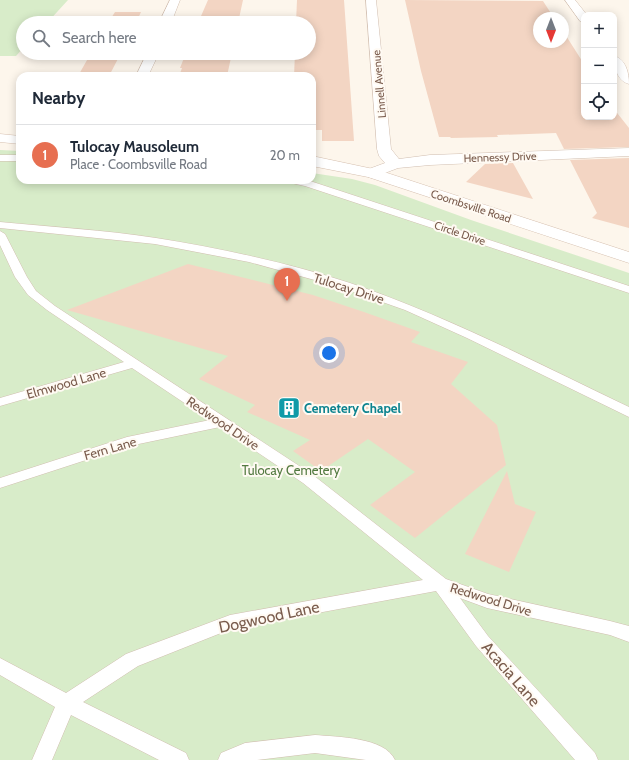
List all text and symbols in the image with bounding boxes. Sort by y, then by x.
north arrow [533,12,569,48]
map controls [581,12,617,120]
button: + [581,12,617,48]
search box [16,16,316,60]
icon: search [30,27,52,49]
text: Search here [62,29,137,47]
button: − [581,48,617,84]
street label: Linnell Avenue [369,49,389,119]
button: locate [581,84,617,120]
text: Nearby [32,88,85,108]
text: Tulocay Mausoleum [70,138,199,156]
text: 1 [43,147,47,163]
text: 20 m [270,147,300,163]
street label: Hennessy Drive [463,149,537,165]
text: Place · Coombsville Road [70,156,207,172]
street label: Coombsville Road [429,186,513,226]
street label: Circle Drive [433,218,488,248]
pin: 1 [274,268,300,301]
street label: Tulocay Drive [312,269,387,307]
your location [319,343,339,363]
street label: Elmwood Lane [24,364,108,402]
street label: Redwood Drive [184,393,263,453]
building icon: Cemetery Chapel [276,395,302,421]
place label: Cemetery Chapel [304,400,402,416]
street label: Fern Lane [82,433,138,463]
park label: Tulocay Cemetery [242,462,341,478]
street label: Redwood Drive [448,579,534,619]
street label: Dogwood Lane [217,597,321,637]
street label: Acacia Lane [478,638,544,710]

